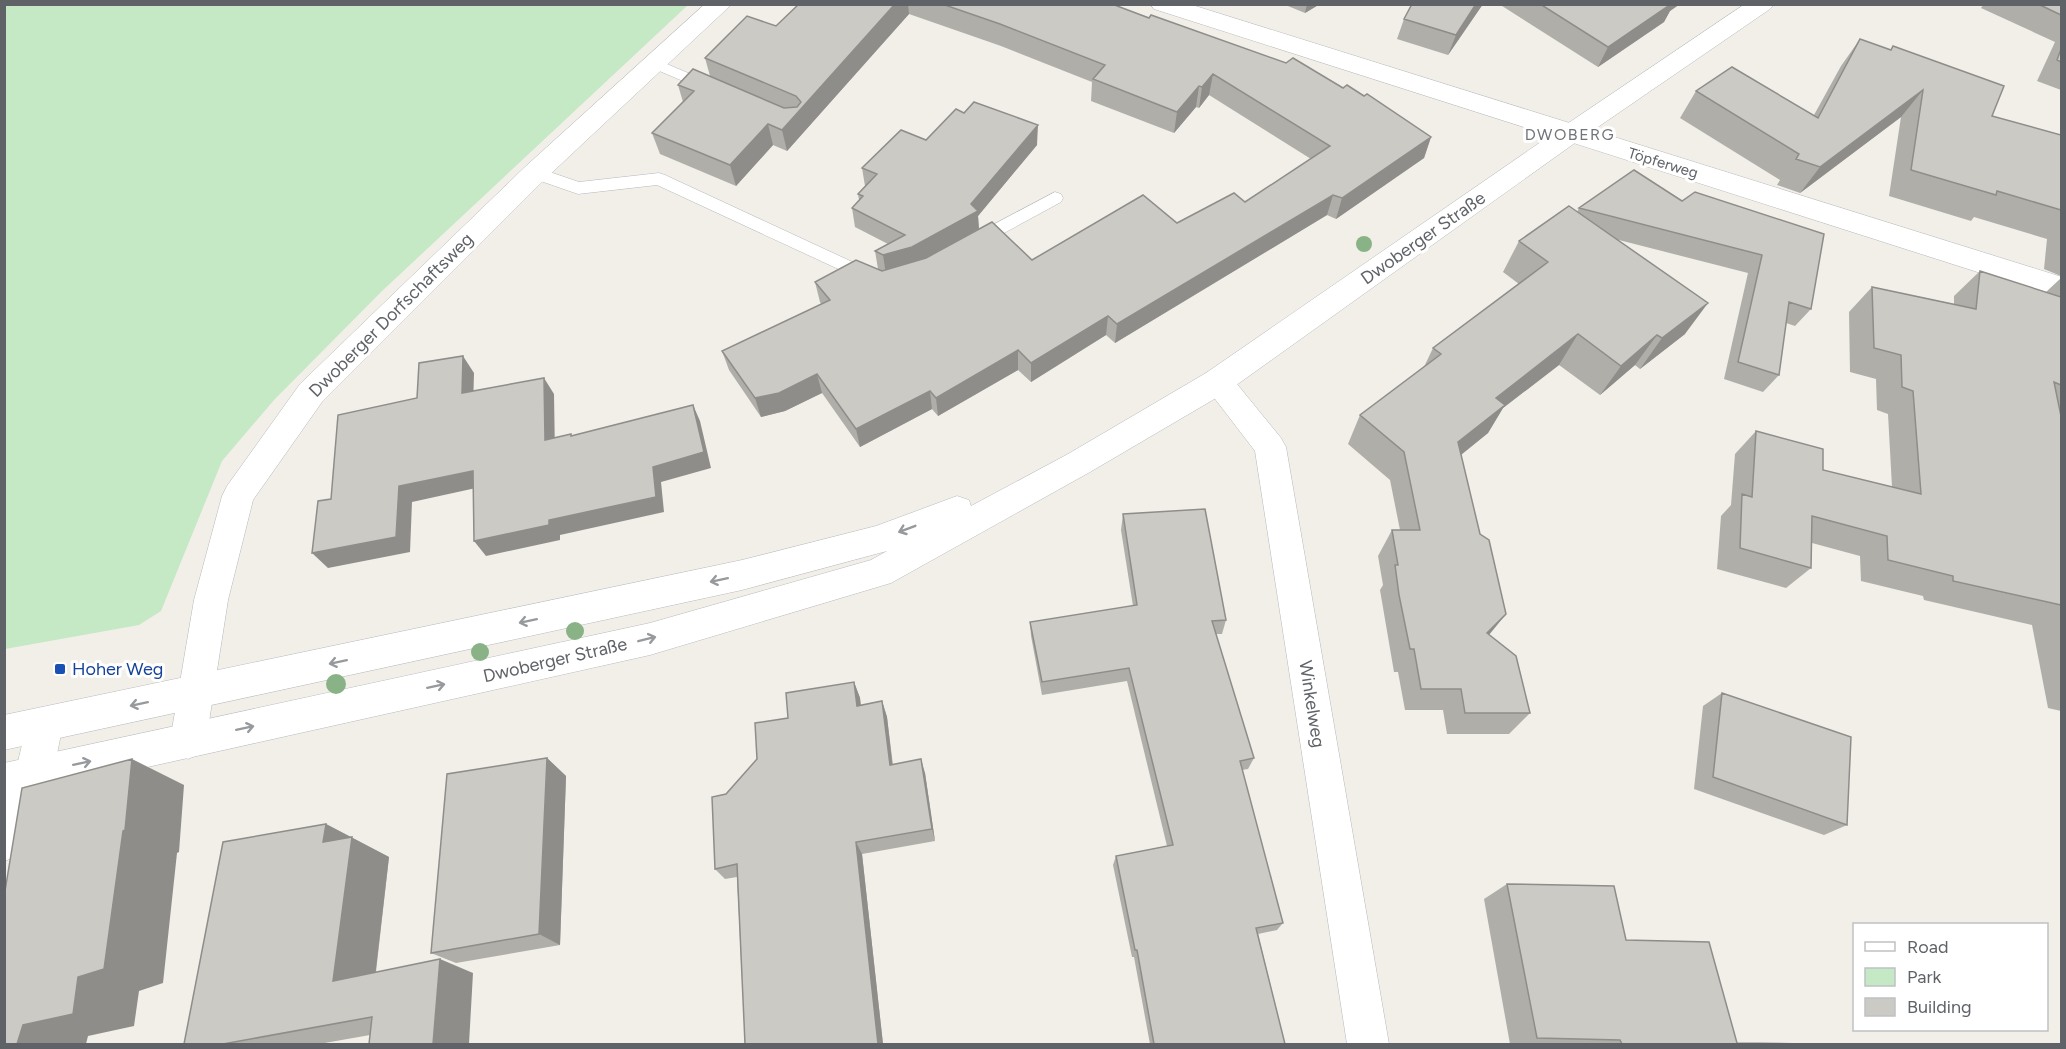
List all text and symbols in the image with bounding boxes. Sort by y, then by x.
district label: DWOBERG [1525,125,1615,144]
street label: Töpferweg [1626,144,1700,182]
street label: Dwoberger Straße [1356,187,1490,289]
street label: Dwoberger Dorfschaftsweg [304,228,478,402]
one-way arrow [898,524,917,535]
one-way arrow [710,575,729,586]
one-way arrow [519,616,538,627]
street label: Dwoberger Straße [481,633,629,687]
one-way arrow [637,633,656,645]
one-way arrow [328,656,347,668]
place label: Hoher Weg [72,658,163,680]
street label: Winkelweg [1294,659,1330,749]
marker: Hoher Weg [53,662,67,676]
one-way arrow [426,680,445,691]
one-way arrow [130,699,149,710]
one-way arrow [235,722,255,733]
one-way arrow [72,757,91,769]
legend [1853,923,2048,1031]
text: Road [1907,936,1948,958]
text: Park [1907,966,1942,988]
text: Building [1907,996,1972,1018]

